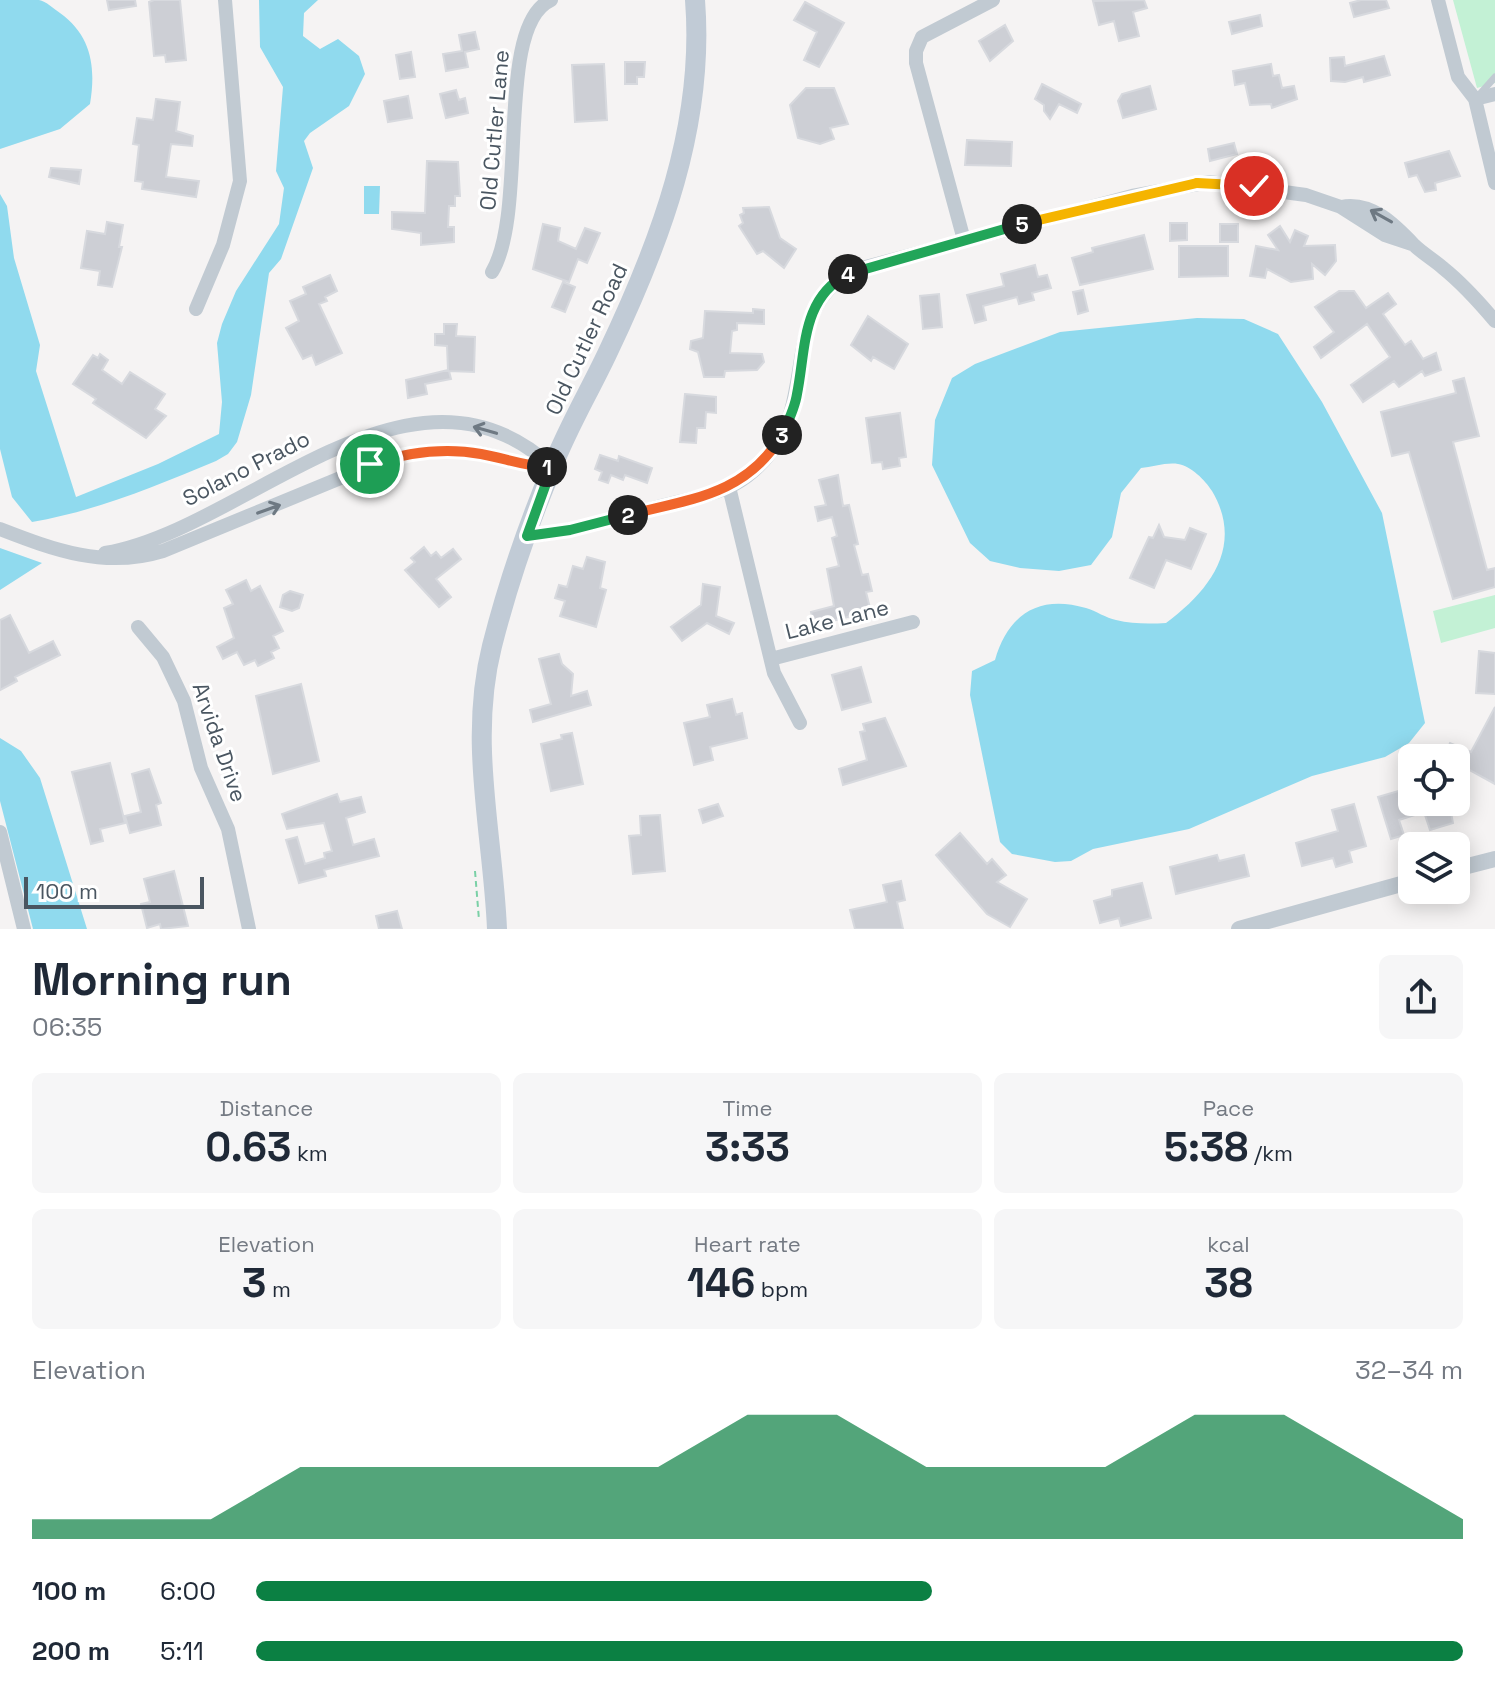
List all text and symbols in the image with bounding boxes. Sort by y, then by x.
street label: Old Cutler Lane [473,48,515,212]
pin [1220,152,1288,220]
icon: check [1232,164,1276,208]
pin: 5 [1002,204,1042,244]
one-way arrow [1370,208,1393,224]
text: 5 [1015,210,1029,238]
pin: 4 [828,254,868,294]
street label: Old Cutler Road [539,259,633,419]
text: 4 [841,260,855,288]
pin: 3 [762,415,802,455]
text: 3 [775,421,789,449]
one-way arrow [472,422,498,437]
street label: Solano Prado [178,424,314,512]
pin [336,430,404,498]
icon: arrive [348,442,392,486]
pin: 1 [527,447,567,487]
text: 1 [542,453,552,481]
pin: 2 [608,495,648,535]
one-way arrow [256,500,281,515]
text: 2 [621,501,635,529]
street label: Lake Lane [782,593,892,645]
street label: Arvida Drive [186,679,254,805]
map controls [1398,744,1470,904]
button: locate [1398,744,1470,816]
button: layers [1398,832,1470,904]
scale bar [24,873,204,909]
text: 100 m [36,877,98,905]
text: Morning run [32,952,292,1008]
button: share [1379,955,1463,1039]
text: 06:35 [32,1010,102,1044]
text: Distance [220,1094,313,1122]
text: Time [722,1094,773,1122]
text: Pace [1203,1094,1254,1122]
text: 0.63 [205,1122,291,1173]
text: 3:33 [705,1122,790,1173]
text: 5:38 [1164,1122,1248,1173]
text: km [291,1139,328,1167]
text: /km [1248,1139,1293,1167]
text: Elevation [218,1230,315,1258]
text: Heart rate [694,1230,801,1258]
text: kcal [1207,1230,1250,1258]
text: 3 [242,1258,266,1309]
text: 146 [687,1258,755,1309]
text: 38 [1204,1258,1253,1309]
text: m [266,1275,291,1303]
text: bpm [755,1275,808,1303]
text: Elevation [32,1353,146,1387]
text: 32–34 m [1355,1353,1463,1387]
text: 100 m [32,1574,106,1608]
text: 6:00 [160,1574,216,1608]
text: 200 m [32,1634,110,1668]
text: 5:11 [160,1634,204,1668]

